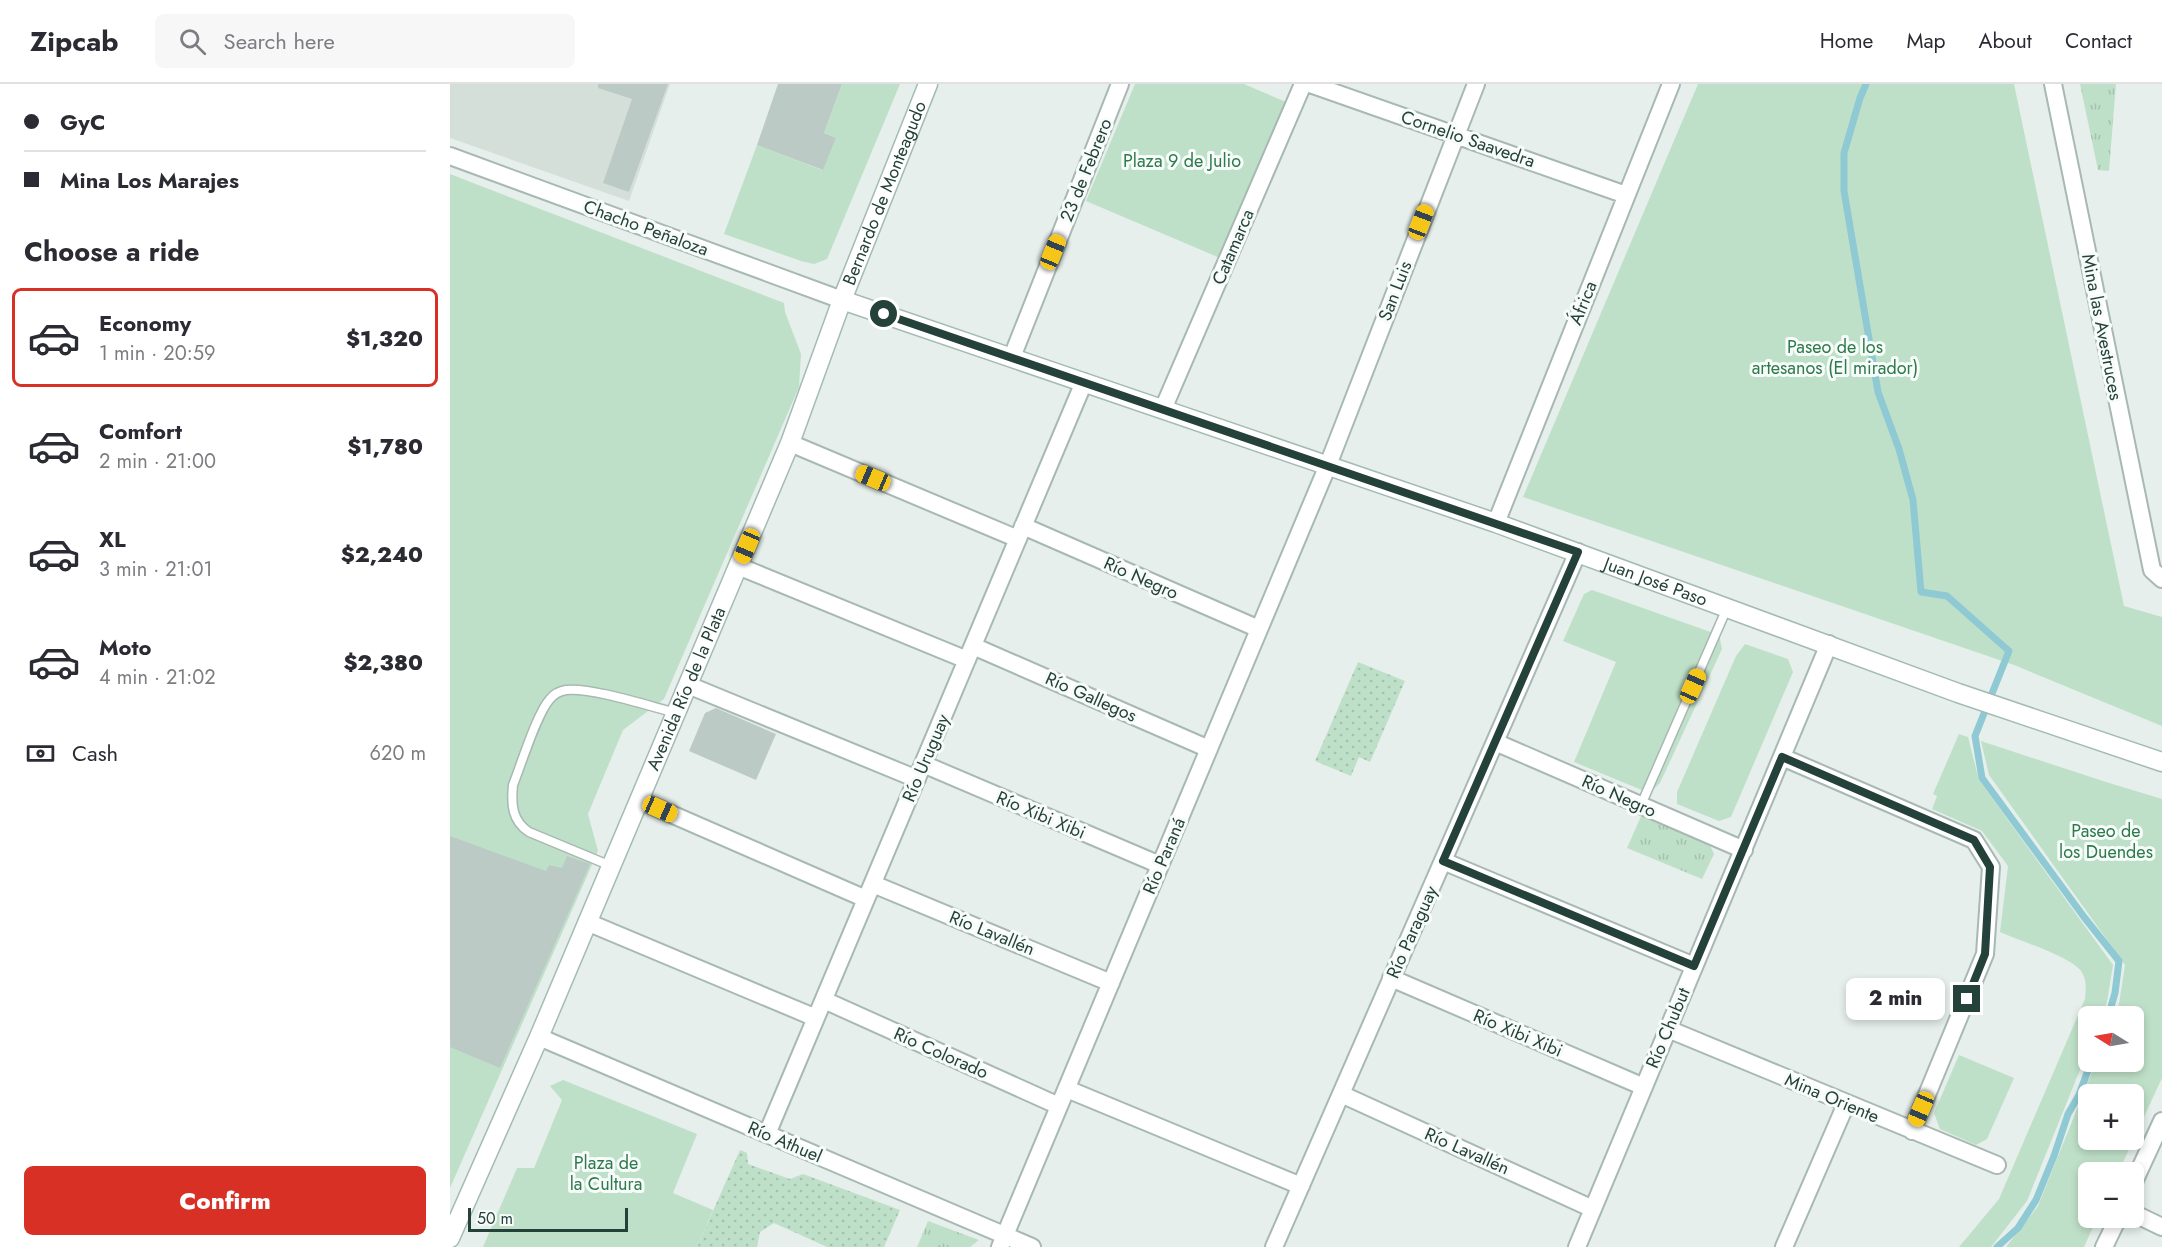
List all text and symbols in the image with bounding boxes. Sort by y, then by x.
search box [155,14,575,68]
text: Zipcab [30,21,119,62]
icon: search [176,25,209,58]
text: Search here [224,25,335,57]
text: Home [1820,26,1873,56]
text: Map [1906,26,1946,56]
text: About [1979,26,2032,56]
text: Contact [2065,26,2132,56]
street label: Bernardo de Monteagudo [836,97,933,289]
street label: Cornelio Saavedra [1397,104,1539,174]
text: GyC [60,106,105,138]
street label: 23 de Febrero [1053,114,1119,226]
park label: Plaza 9 de Julio [1123,148,1241,174]
text: Mina Los Marajes [60,164,239,196]
street label: Chacho Peñaloza [580,193,712,263]
car [1406,202,1436,242]
street label: Catamarca [1205,205,1261,289]
text: Choose a ride [24,232,199,271]
car [1038,232,1068,272]
street label: Mina las Avestruces [2075,252,2129,402]
street label: San Luis [1372,257,1418,325]
street label: África [1562,277,1604,329]
route start [870,300,897,327]
text: Economy [99,307,191,339]
icon: car [27,311,81,365]
text: $1,320 [346,322,423,354]
park label: Paseo de los artesanos (El mirador) [1752,334,1918,381]
text: 1 min · 20:59 [99,339,215,368]
text: Comfort [99,415,182,447]
icon: car [27,419,81,473]
text: $1,780 [347,430,423,462]
text: 2 min · 21:00 [99,447,216,476]
car [853,463,893,493]
text: XL [99,523,126,555]
car [732,526,762,566]
icon: car [27,527,81,581]
text: $2,240 [341,538,423,570]
street label: Río Negro [1100,550,1183,606]
street label: Juan José Paso [1598,550,1711,613]
text: 3 min · 21:01 [99,555,213,584]
street label: Avenida Río de la Plata [640,603,732,774]
text: Moto [99,631,152,663]
icon: car [27,635,81,689]
text: $2,380 [343,646,423,678]
text: 4 min · 21:02 [99,663,216,692]
street label: Río Gallegos [1041,665,1141,729]
car [1677,666,1709,706]
street label: Río Uruguay [896,710,956,806]
icon: cash [24,737,57,770]
text: Cash [72,737,118,769]
text: 620 m [370,739,426,768]
street label: Río Negro [1578,768,1661,824]
street label: Río Xibi Xibi [992,785,1090,845]
car [640,793,680,825]
street label: Río Paraná [1136,814,1192,898]
park label: Paseo de los Duendes [2059,818,2153,865]
street label: Río Paraguay [1380,881,1444,983]
street label: Río Lavallén [945,904,1039,962]
callout: 2 min [1847,978,1946,1020]
street label: Río Chubut [1639,983,1697,1072]
text: 2 min [1869,984,1922,1013]
route end [1953,985,1980,1012]
street label: Río Xibi Xibi [1469,1003,1567,1063]
north arrow [2078,1006,2144,1072]
map controls [2078,1006,2144,1228]
street label: Río Colorado [890,1021,993,1085]
street label: Mina Oriente [1781,1066,1883,1130]
button: + [2078,1084,2144,1150]
car [1906,1089,1936,1129]
street label: Río Athuel [744,1115,826,1169]
street label: Río Lavallén [1420,1121,1514,1181]
park label: Plaza de la Cultura [570,1150,642,1197]
button: − [2078,1162,2144,1228]
button: Confirm [24,1166,426,1235]
scale bar [468,1205,628,1232]
text: 50 m [477,1207,513,1230]

